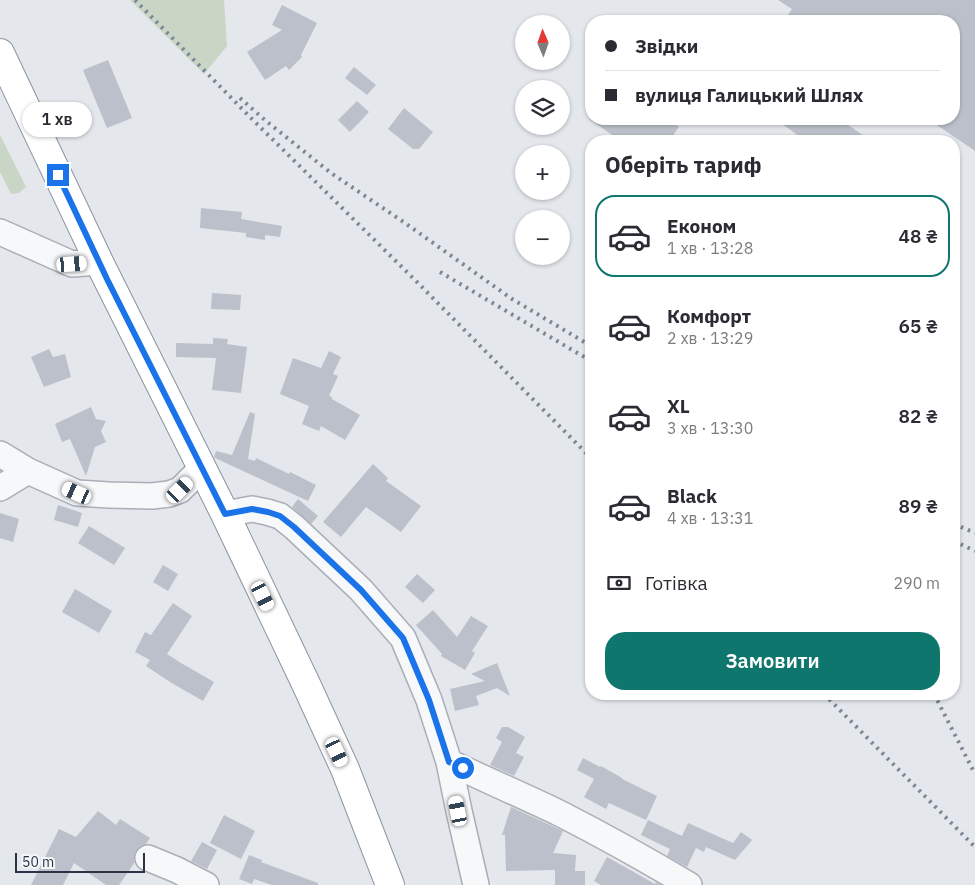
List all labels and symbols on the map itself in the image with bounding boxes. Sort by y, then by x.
north arrow [515,15,570,70]
callout: 1 хв [23,102,93,138]
route end [47,164,69,186]
car [56,255,87,273]
car [163,474,196,506]
car [60,480,93,506]
car [249,579,276,613]
car [323,735,350,769]
route start [452,757,474,779]
car [447,795,468,827]
scale bar [15,850,145,873]

